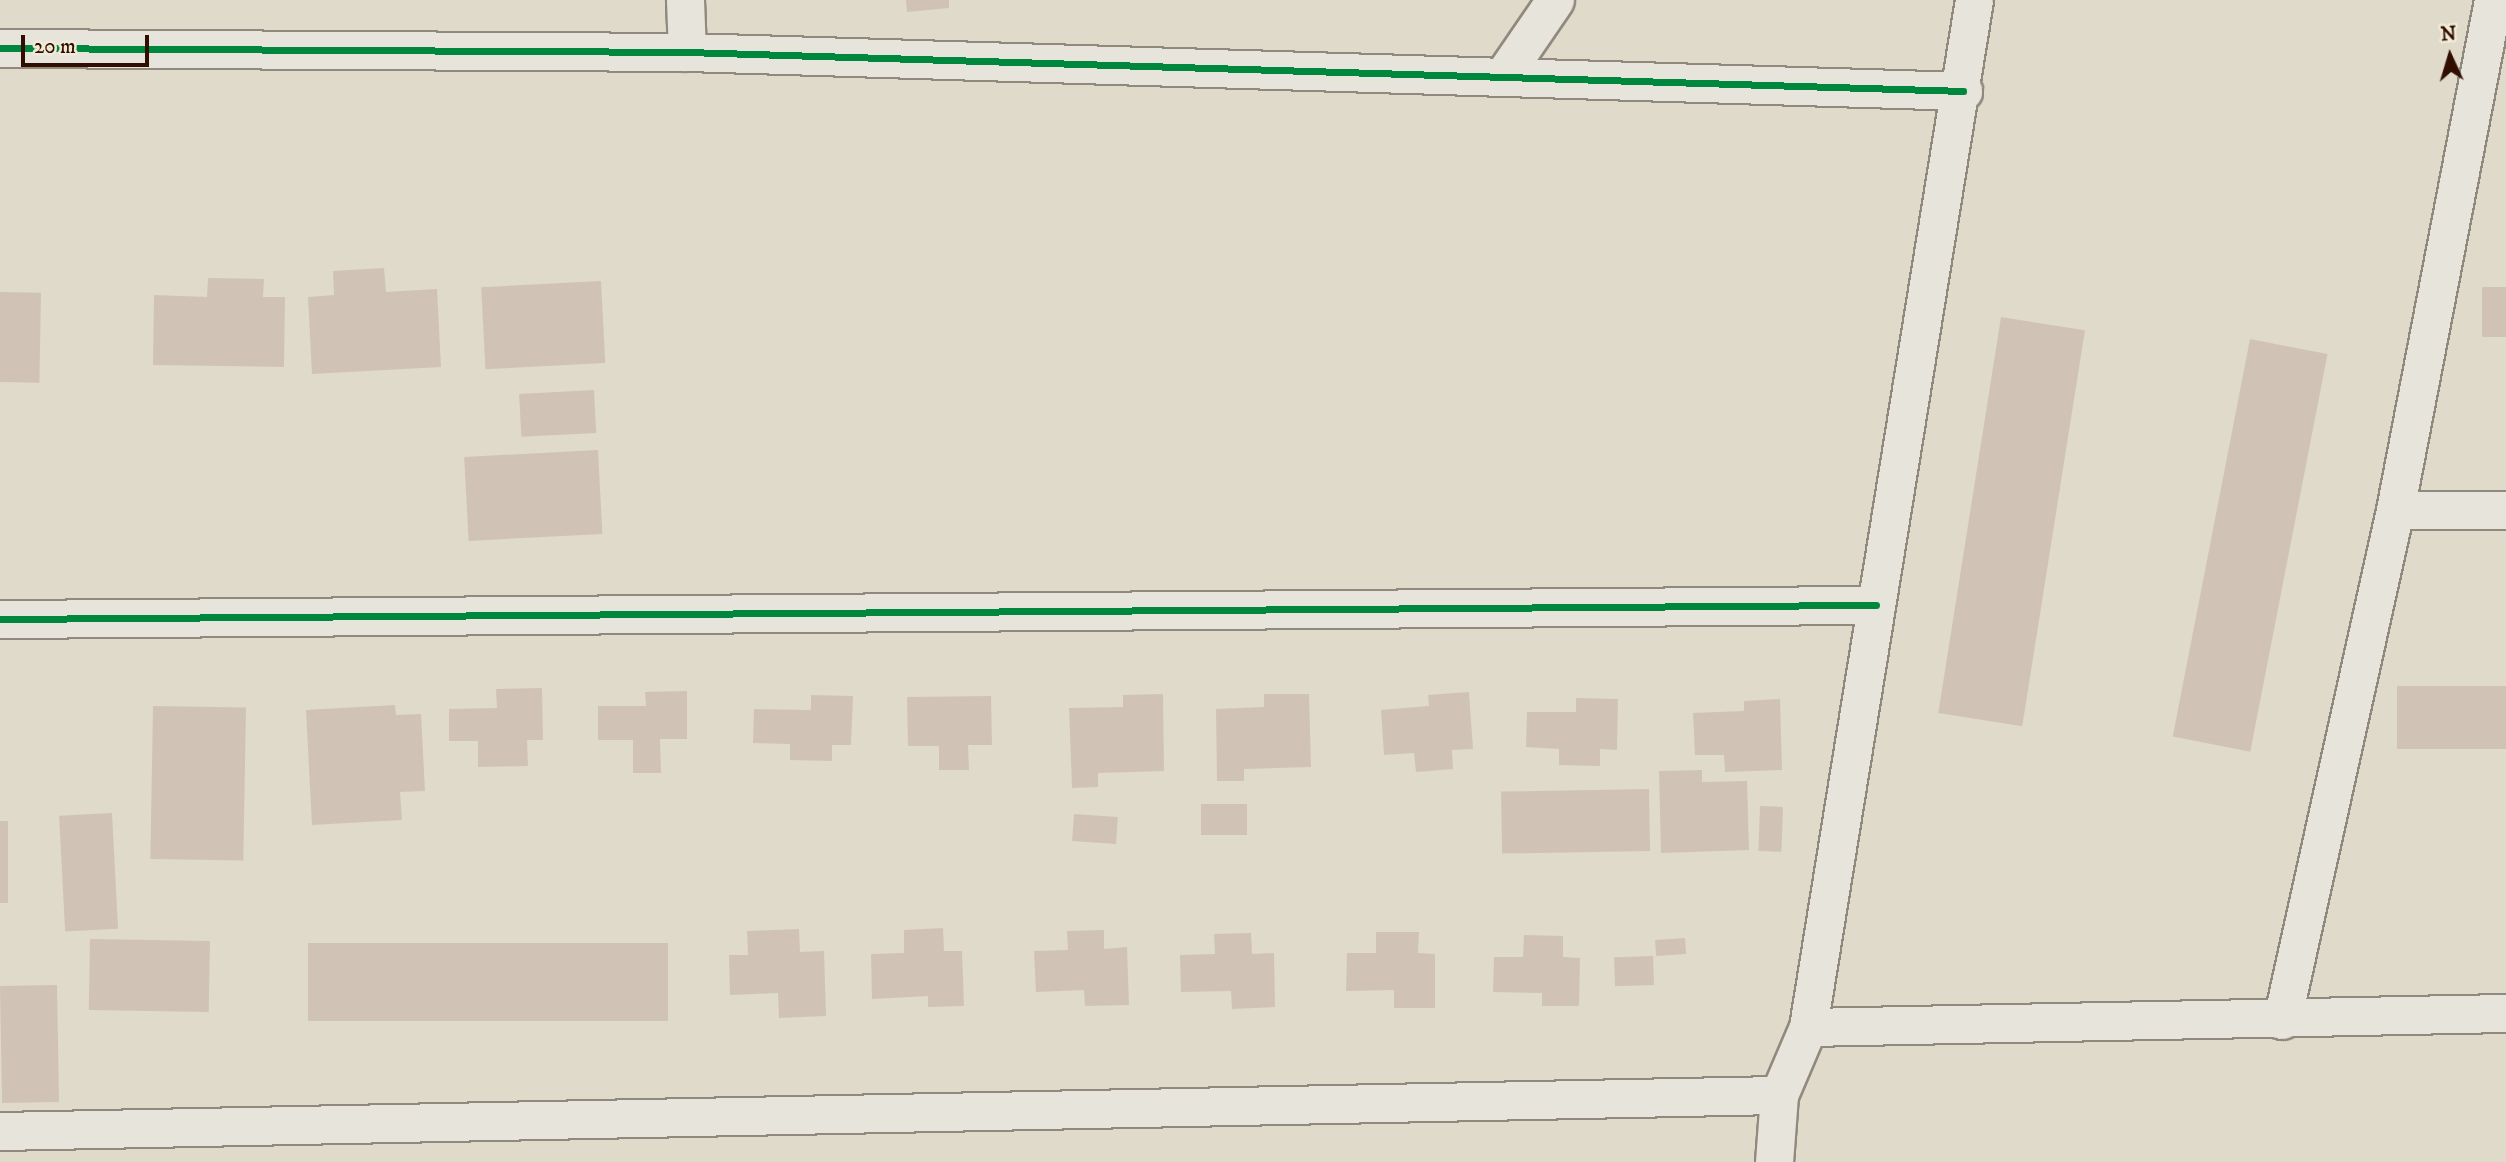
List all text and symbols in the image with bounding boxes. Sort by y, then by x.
scale bar [24,21,152,65]
north arrow [2415,21,2485,91]
text: N [2440,23,2457,47]
text: 20 m [34,34,76,60]

